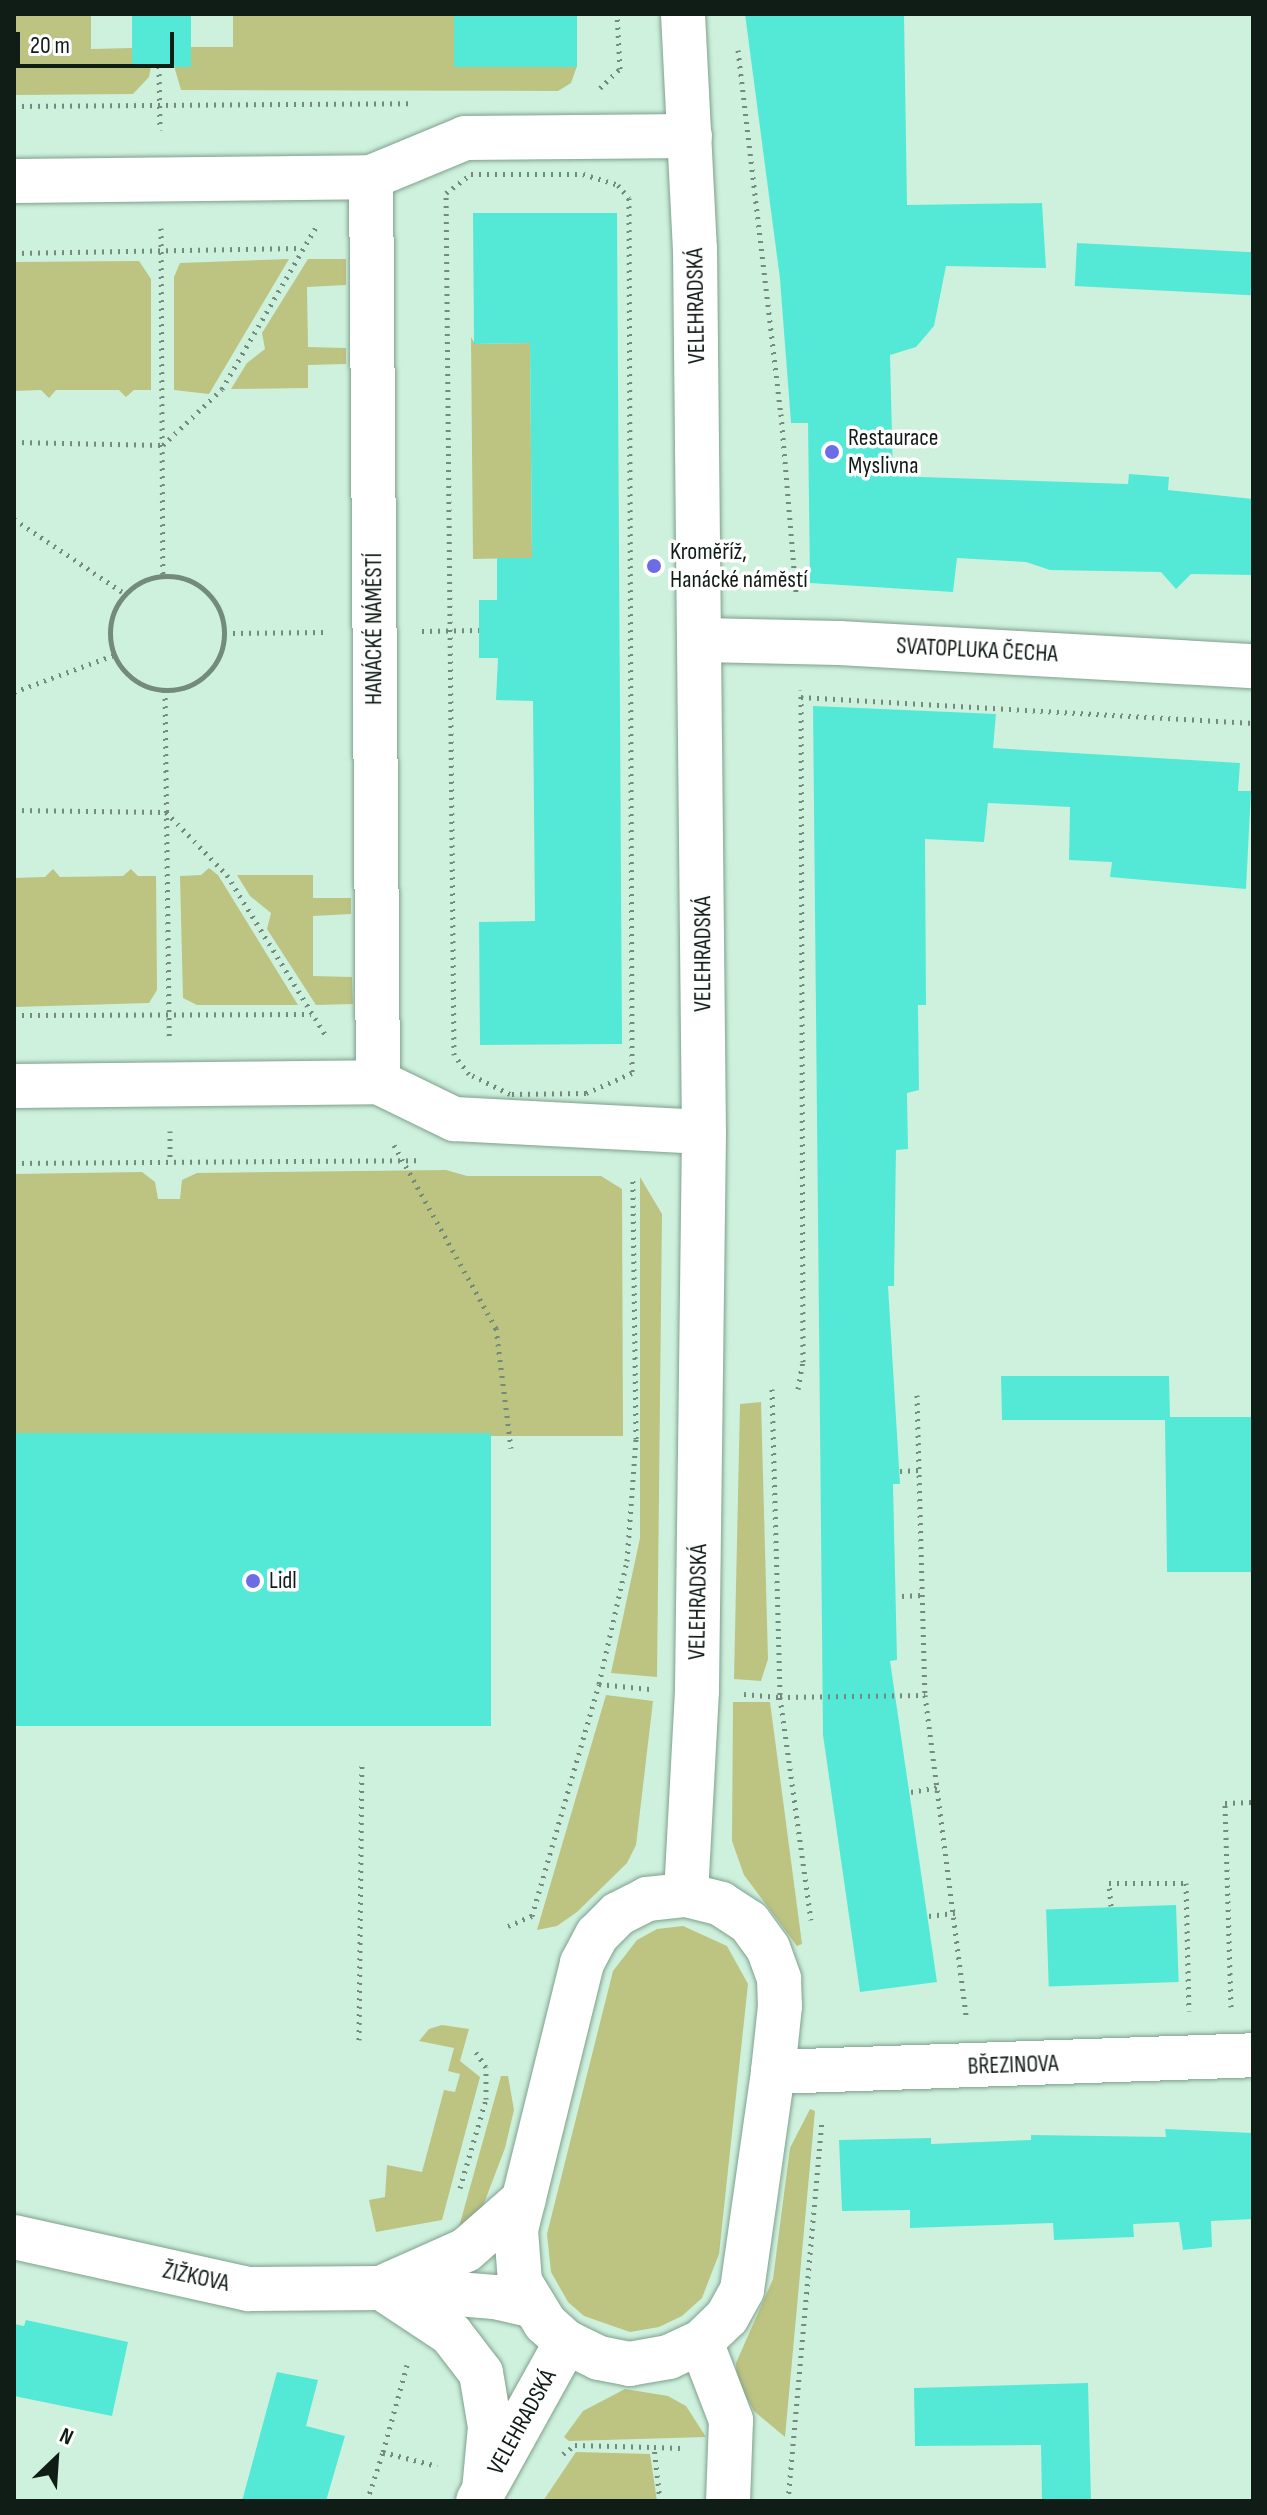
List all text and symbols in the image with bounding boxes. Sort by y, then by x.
scale bar [20,16,178,66]
text: 20 m [30,31,70,60]
street label: VELEHRADSKÁ [681,248,711,364]
place label: Restaurace Myslivna [848,424,938,480]
marker: Restaurace Myslivna [823,443,841,461]
place label: Kroměříž, Hanácké náměstí [670,538,808,594]
street label: HANÁCKÉ NÁMĚSTÍ [360,553,388,705]
marker: Kroměříž, Hanácké náměstí [645,557,663,575]
street label: SVATOPLUKA ČECHA [896,631,1058,669]
street label: VELEHRADSKÁ [689,896,717,1012]
street label: VELEHRADSKÁ [683,1544,713,1660]
place label: Lidl [269,1567,297,1595]
marker: Lidl [244,1572,262,1590]
street label: BŘEZINOVA [967,2049,1059,2081]
street label: ŽIŽKOVA [160,2256,232,2298]
street label: VELEHRADSKÁ [481,2364,563,2480]
north arrow [16,2419,96,2499]
text: N [55,2422,77,2452]

